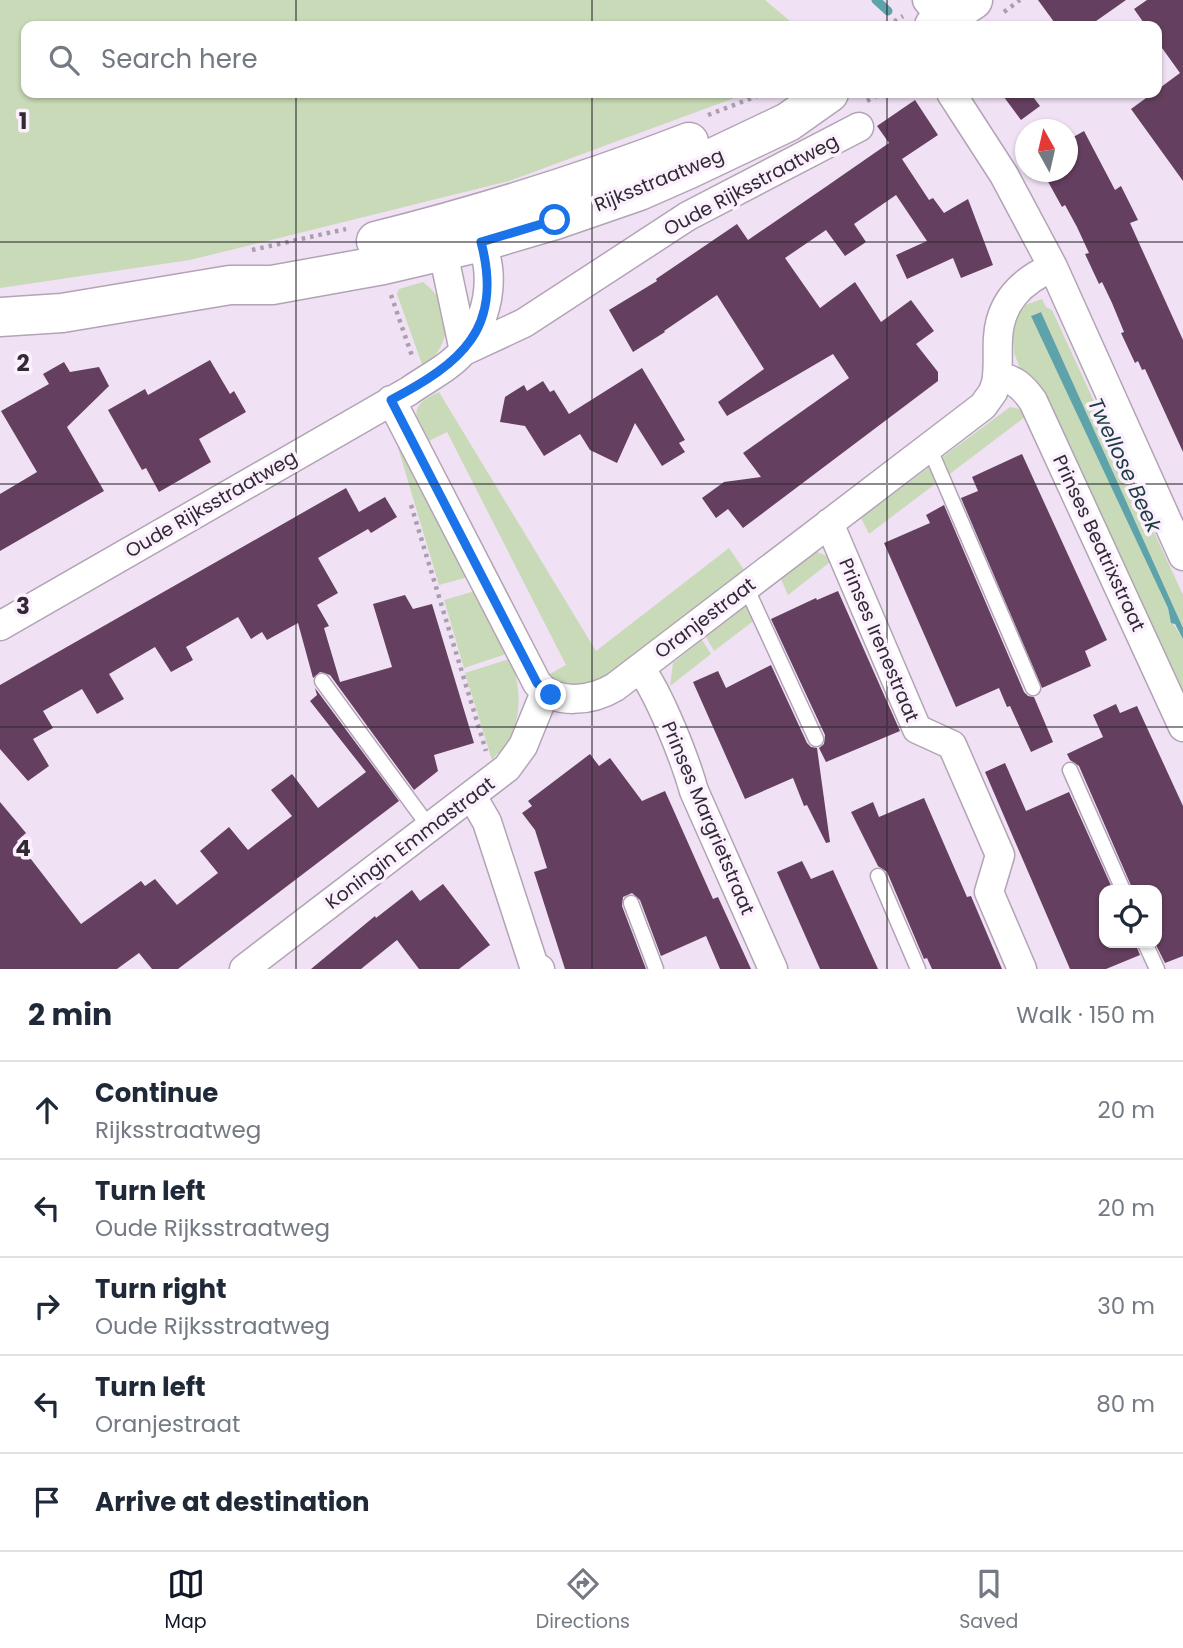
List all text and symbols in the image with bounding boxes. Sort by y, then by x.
search box [21,21,1162,98]
icon: search [45,41,83,79]
text: Search here [101,41,258,77]
text: 1 [19,105,27,137]
north arrow [1015,119,1078,182]
street label: Oude Rijksstraatweg [659,128,843,242]
street label: Rijksstraatweg [590,142,728,218]
route start [539,204,570,235]
text: 2 [16,347,30,379]
water label: Twellose Beek [1081,393,1169,538]
street label: Oude Rijksstraatweg [120,444,302,564]
street label: Prinses Beatrixstraat [1046,450,1152,636]
street label: Prinses Irenestraat [832,554,926,726]
street label: Oranjestraat [649,571,761,665]
text: 3 [16,590,30,622]
route end [535,679,566,710]
street label: Prinses Margrietstraat [655,717,761,919]
street label: Koningin Emmastraat [320,770,500,916]
text: 4 [15,832,31,864]
map controls [1099,885,1162,948]
button: locate [1099,885,1162,948]
text: 2 min [28,993,112,1036]
text: Walk · 150 m [1016,999,1155,1031]
text: Continue [95,1075,218,1111]
icon: ahead [28,1091,66,1129]
text: 20 m [1097,1094,1155,1126]
text: Rijksstraatweg [95,1114,261,1146]
text: Turn left [95,1173,206,1209]
icon: left [28,1189,66,1227]
text: 20 m [1097,1192,1155,1224]
text: Oude Rijksstraatweg [95,1212,330,1244]
text: Turn right [95,1271,227,1307]
icon: right [28,1287,66,1325]
text: 30 m [1097,1290,1155,1322]
text: Oude Rijksstraatweg [95,1310,330,1342]
text: Turn left [95,1369,206,1405]
icon: left [28,1385,66,1423]
text: 80 m [1096,1388,1155,1420]
text: Oranjestraat [95,1408,240,1440]
icon: arrive [28,1483,66,1521]
text: Arrive at destination [95,1484,370,1520]
tab: Map [165,1565,207,1636]
tab: Directions [536,1565,630,1636]
tab: Saved [959,1565,1018,1636]

